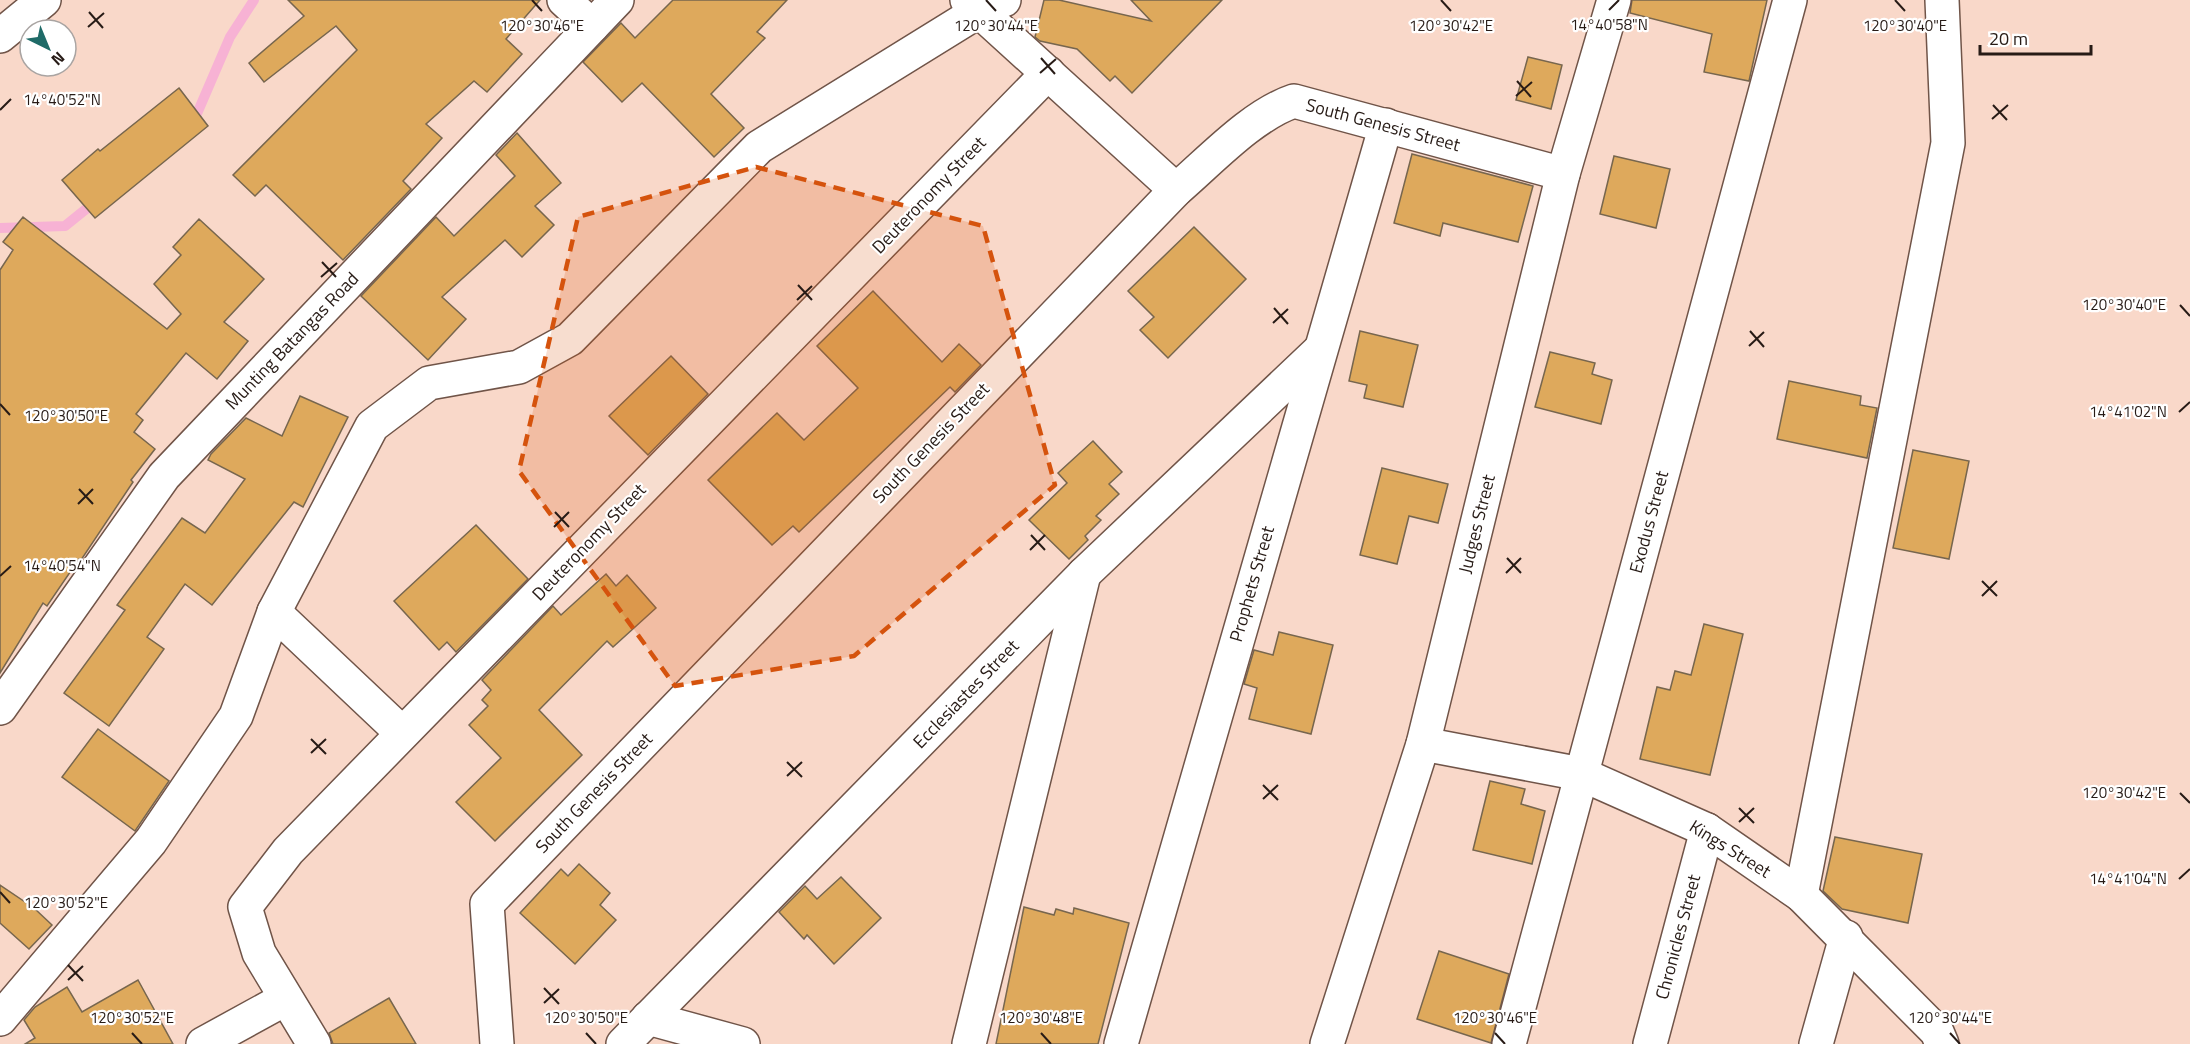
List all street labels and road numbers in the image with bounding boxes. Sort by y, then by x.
street label: South Genesis Street [1303,91,1464,158]
street label: Deuteronomy Street [865,129,992,260]
street label: Munting Batangas Road [219,266,365,416]
street label: South Genesis Street [866,376,996,509]
street label: Exodus Street [1622,467,1675,576]
street label: Judges Street [1451,471,1502,576]
street label: Deuteronomy Street [525,476,652,607]
street label: Prophets Street [1222,522,1281,645]
street label: Ecclesiastes Street [906,633,1025,754]
street label: South Genesis Street [529,726,659,859]
street label: Kings Street [1684,813,1777,885]
street label: Chronicles Street [1648,871,1707,1002]

